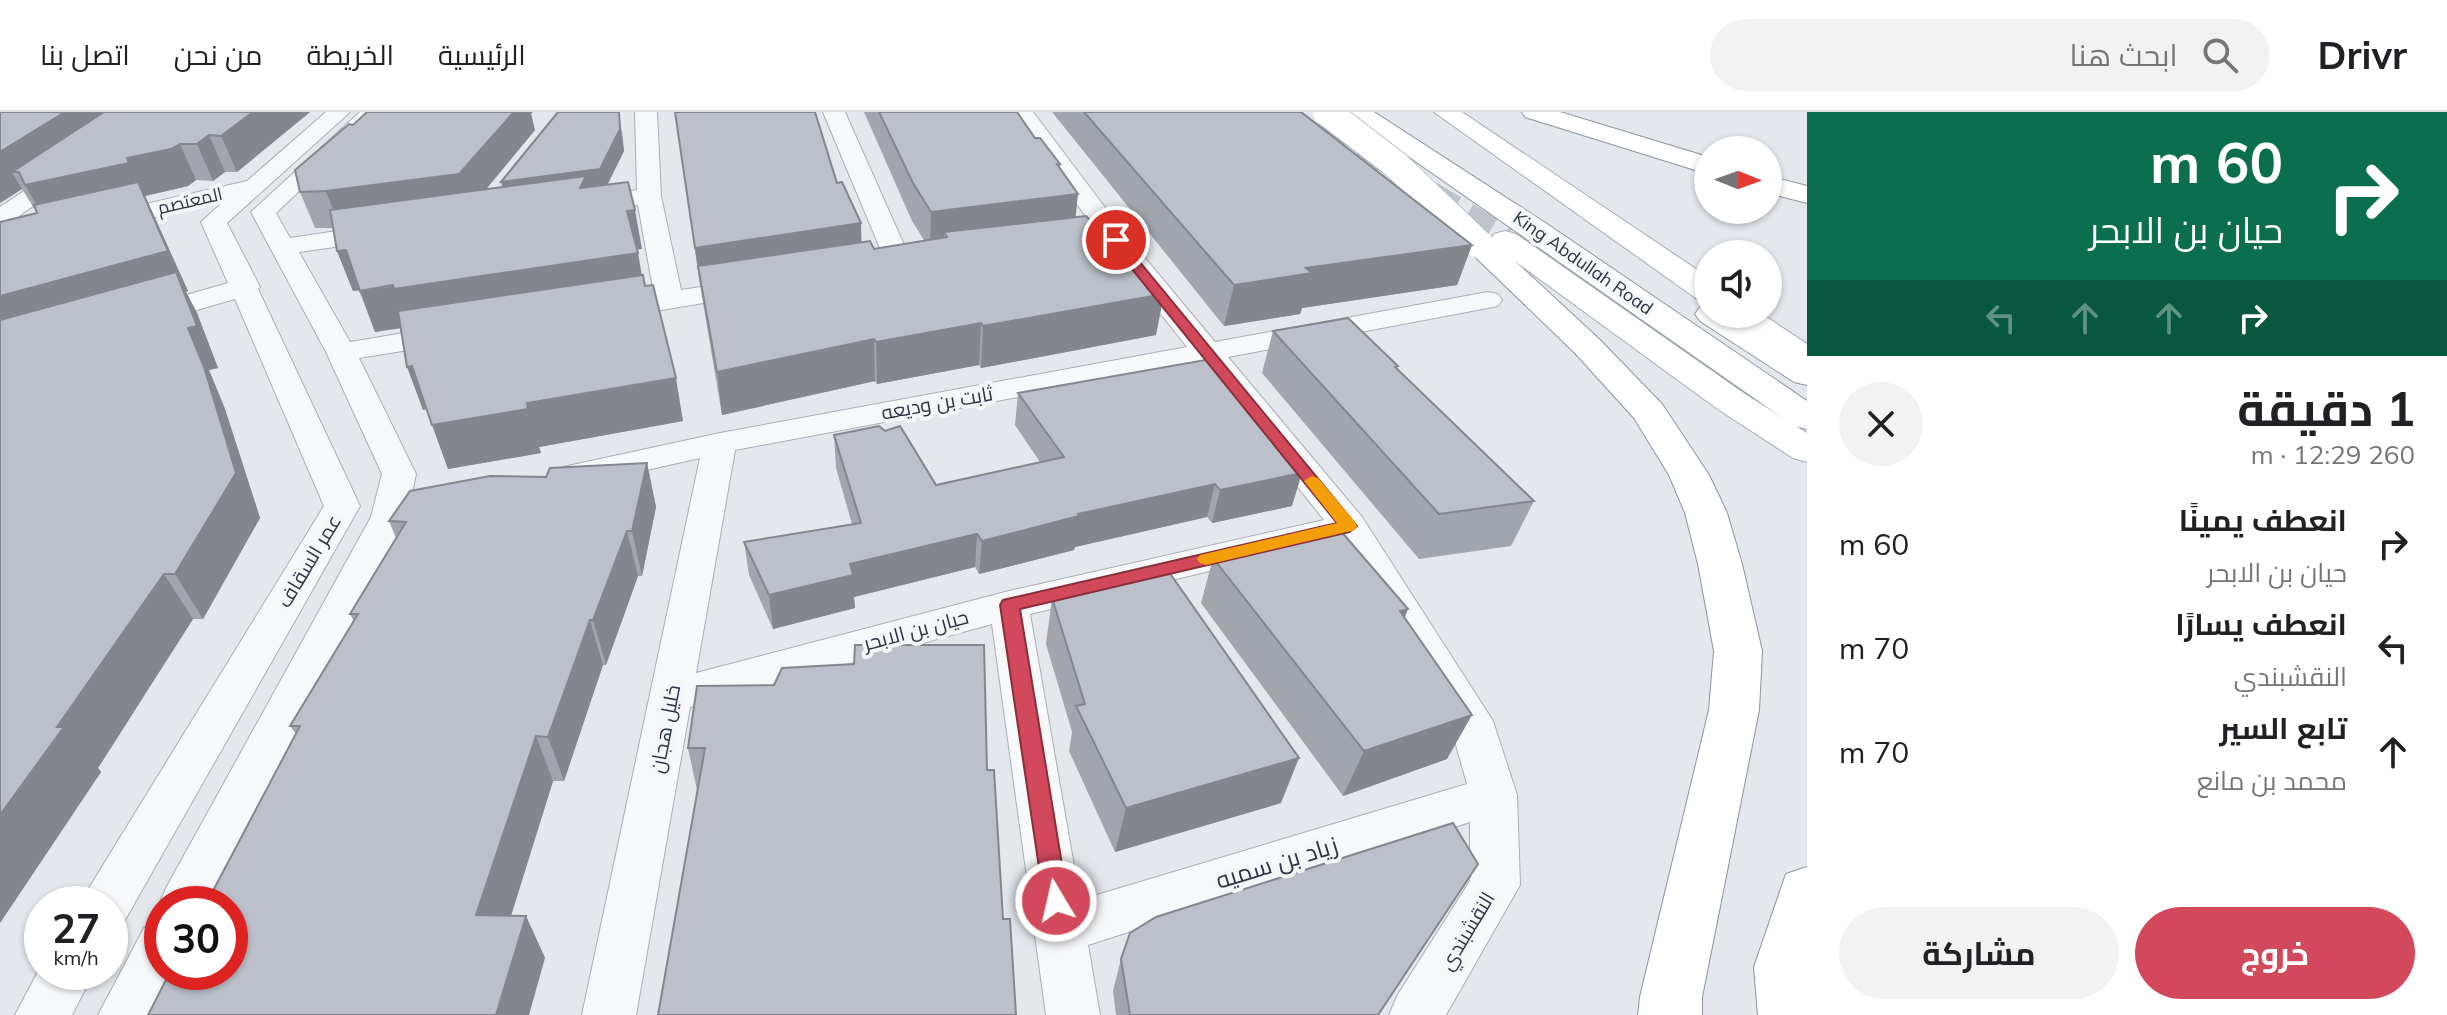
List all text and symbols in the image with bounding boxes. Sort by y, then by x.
search box [1710,19,2270,91]
text: Drivr [2318,31,2407,79]
icon: search [2198,33,2242,77]
text: ابحث هنا [2070,36,2178,74]
text: اتصل بنا [40,37,130,72]
text: من نحن [174,37,263,72]
text: الخريطة [307,37,394,72]
text: الرئيسية [438,37,526,72]
text: 60 m [2150,127,2283,197]
north arrow [1694,136,1782,224]
map controls [1694,136,1782,328]
icon: right [2311,144,2415,248]
street label: المعتصم [155,182,225,220]
pin [1082,206,1150,274]
street label: King Abdullah Road [1509,206,1658,320]
text: حيان بن الابحر [2089,207,2283,252]
icon: arrive [1094,218,1138,262]
button: sound [1694,240,1782,328]
icon: left [1979,296,2023,340]
icon: ahead [2063,296,2107,340]
icon: ahead [2147,296,2191,340]
icon: right [2231,296,2275,340]
text: 1 دقيقة [2237,378,2415,438]
street label: ثابت بن وديعه [879,380,995,426]
button: close [1839,382,1923,466]
text: 260 m · 12:29 [2251,438,2415,471]
text: انعطف يمينًا [2179,501,2347,539]
street label: عمر السقاف [271,510,346,612]
icon: right [2371,522,2415,566]
text: 60 m [1839,525,1909,563]
text: حيان بن الابحر [2207,556,2347,589]
street label: حيان بن الابحر [860,604,971,657]
text: انعطف يسارًا [2175,605,2347,643]
icon: left [2371,626,2415,670]
text: 70 m [1839,629,1909,667]
text: النقشبندي [2234,660,2347,693]
street label: خليل هجان [644,683,686,775]
text: تابع السير [2220,709,2347,747]
icon: ahead [2371,730,2415,774]
text: 70 m [1839,733,1909,771]
text: محمد بن مانع [2197,764,2347,797]
street label: زياد بن سميه [1212,829,1341,895]
position arrow [1014,859,1098,943]
speed limit sign: 30 [144,886,248,990]
street label: النقشبندي [1433,887,1503,977]
text: 27 [52,903,100,953]
button: مشاركة [1839,907,2119,999]
button: خروج [2135,907,2415,999]
text: km/h [53,945,99,970]

